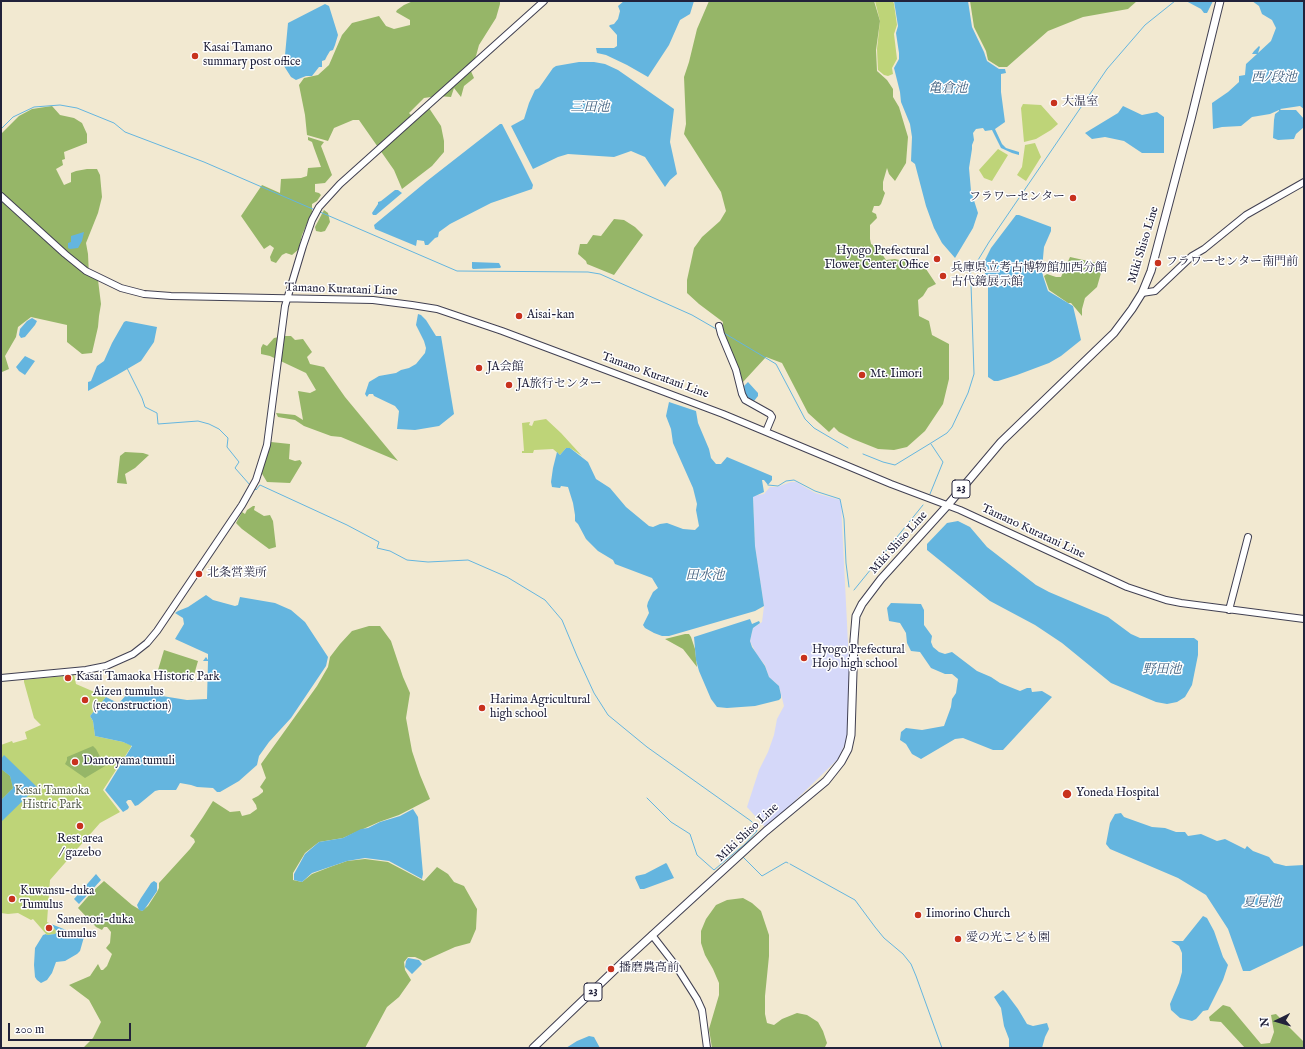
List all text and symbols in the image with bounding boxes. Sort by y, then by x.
place label: Kasai Tamano summary post office [203,42,301,70]
marker: Kasai Tamano summary post office [190,51,200,61]
water label: 西ﾉ段池 [1251,70,1297,86]
water label: 亀倉池 [929,81,967,97]
place label: 大温室 [1062,96,1098,110]
marker: 大温室 [1049,98,1059,108]
water label: 三田池 [571,100,609,116]
place label: フラワーセンター [969,191,1065,205]
marker: フラワーセンター [1068,193,1078,203]
street label: Miki Shiso Line [1126,205,1162,285]
place label: Hyogo Prefectural Flower Center Office [824,245,929,273]
marker: Hyogo Prefectural Flower Center Office [932,254,942,264]
place label: フラワーセンター南門前 [1166,256,1298,270]
marker: フラワーセンター南門前 [1153,258,1163,268]
place label: 兵庫県立考古博物館加西分館 古代鏡展示館 [951,262,1107,290]
marker: 兵庫県立考古博物館加西分館 古代鏡展示館 [938,271,948,281]
street label: Tamano Kuratani Line [284,281,398,299]
place label: Aisai-kan [527,309,575,323]
marker: Aisai-kan [514,311,524,321]
street label: Tamano Kuratani Line [600,350,710,402]
place label: JA会館 [487,361,524,375]
marker: JA会館 [474,363,484,373]
place label: Mt. Iimori [870,368,922,382]
marker: Mt. Iimori [857,370,867,380]
place label: JA旅行センター [517,378,602,392]
marker: JA旅行センター [504,380,514,390]
road number: 23 [952,480,970,498]
street label: Tamano Kuratani Line [979,502,1087,562]
street label: Miki Shiso Line [867,509,931,577]
place label: 北条営業所 [207,567,267,581]
water label: 田水池 [686,568,724,584]
marker: 北条営業所 [194,569,204,579]
place label: Hyogo Prefectural Hojo high school [812,644,905,672]
marker: Hyogo Prefectural Hojo high school [799,653,809,663]
water label: 野田池 [1143,662,1181,678]
place label: Kasai Tamaoka Historic Park [76,671,220,685]
marker: Kasai Tamaoka Historic Park [63,673,73,683]
place label: Aizen tumulus (reconstruction) [93,686,171,714]
place label: Harima Agricultural high school [490,694,590,722]
marker: Aizen tumulus (reconstruction) [80,695,90,705]
marker: Harima Agricultural high school [477,703,487,713]
place label: Dantoyama tumuli [83,755,175,769]
marker: Dantoyama tumuli [70,757,80,767]
park label: Kasai Tamaoka Histric Park [15,785,89,813]
place label: Yoneda Hospital [1076,787,1159,801]
marker: Yoneda Hospital [1061,788,1073,800]
street label: Miki Shiso Line [714,801,782,865]
marker: Rest area / gazebo [75,821,85,831]
place label: Rest area / gazebo [57,833,103,861]
place label: Kuwansu-duka Tumulus [20,885,95,913]
marker: Kuwansu-duka Tumulus [7,894,17,904]
water label: 夏見池 [1243,895,1281,911]
place label: Iimorino Church [926,908,1010,922]
marker: Iimorino Church [913,910,923,920]
place label: Sanemori-duka tumulus [57,914,133,942]
marker: Sanemori-duka tumulus [44,923,54,933]
place label: 愛の光こども園 [966,932,1050,946]
marker: 愛の光こども園 [953,934,963,944]
place label: 播磨農高前 [619,962,679,976]
marker: 播磨農高前 [606,964,616,974]
road number: 23 [584,983,602,1001]
north arrow [1257,1001,1297,1041]
scale bar [10,1015,133,1041]
text: N [1258,1017,1272,1027]
text: 200 m [15,1022,44,1037]

